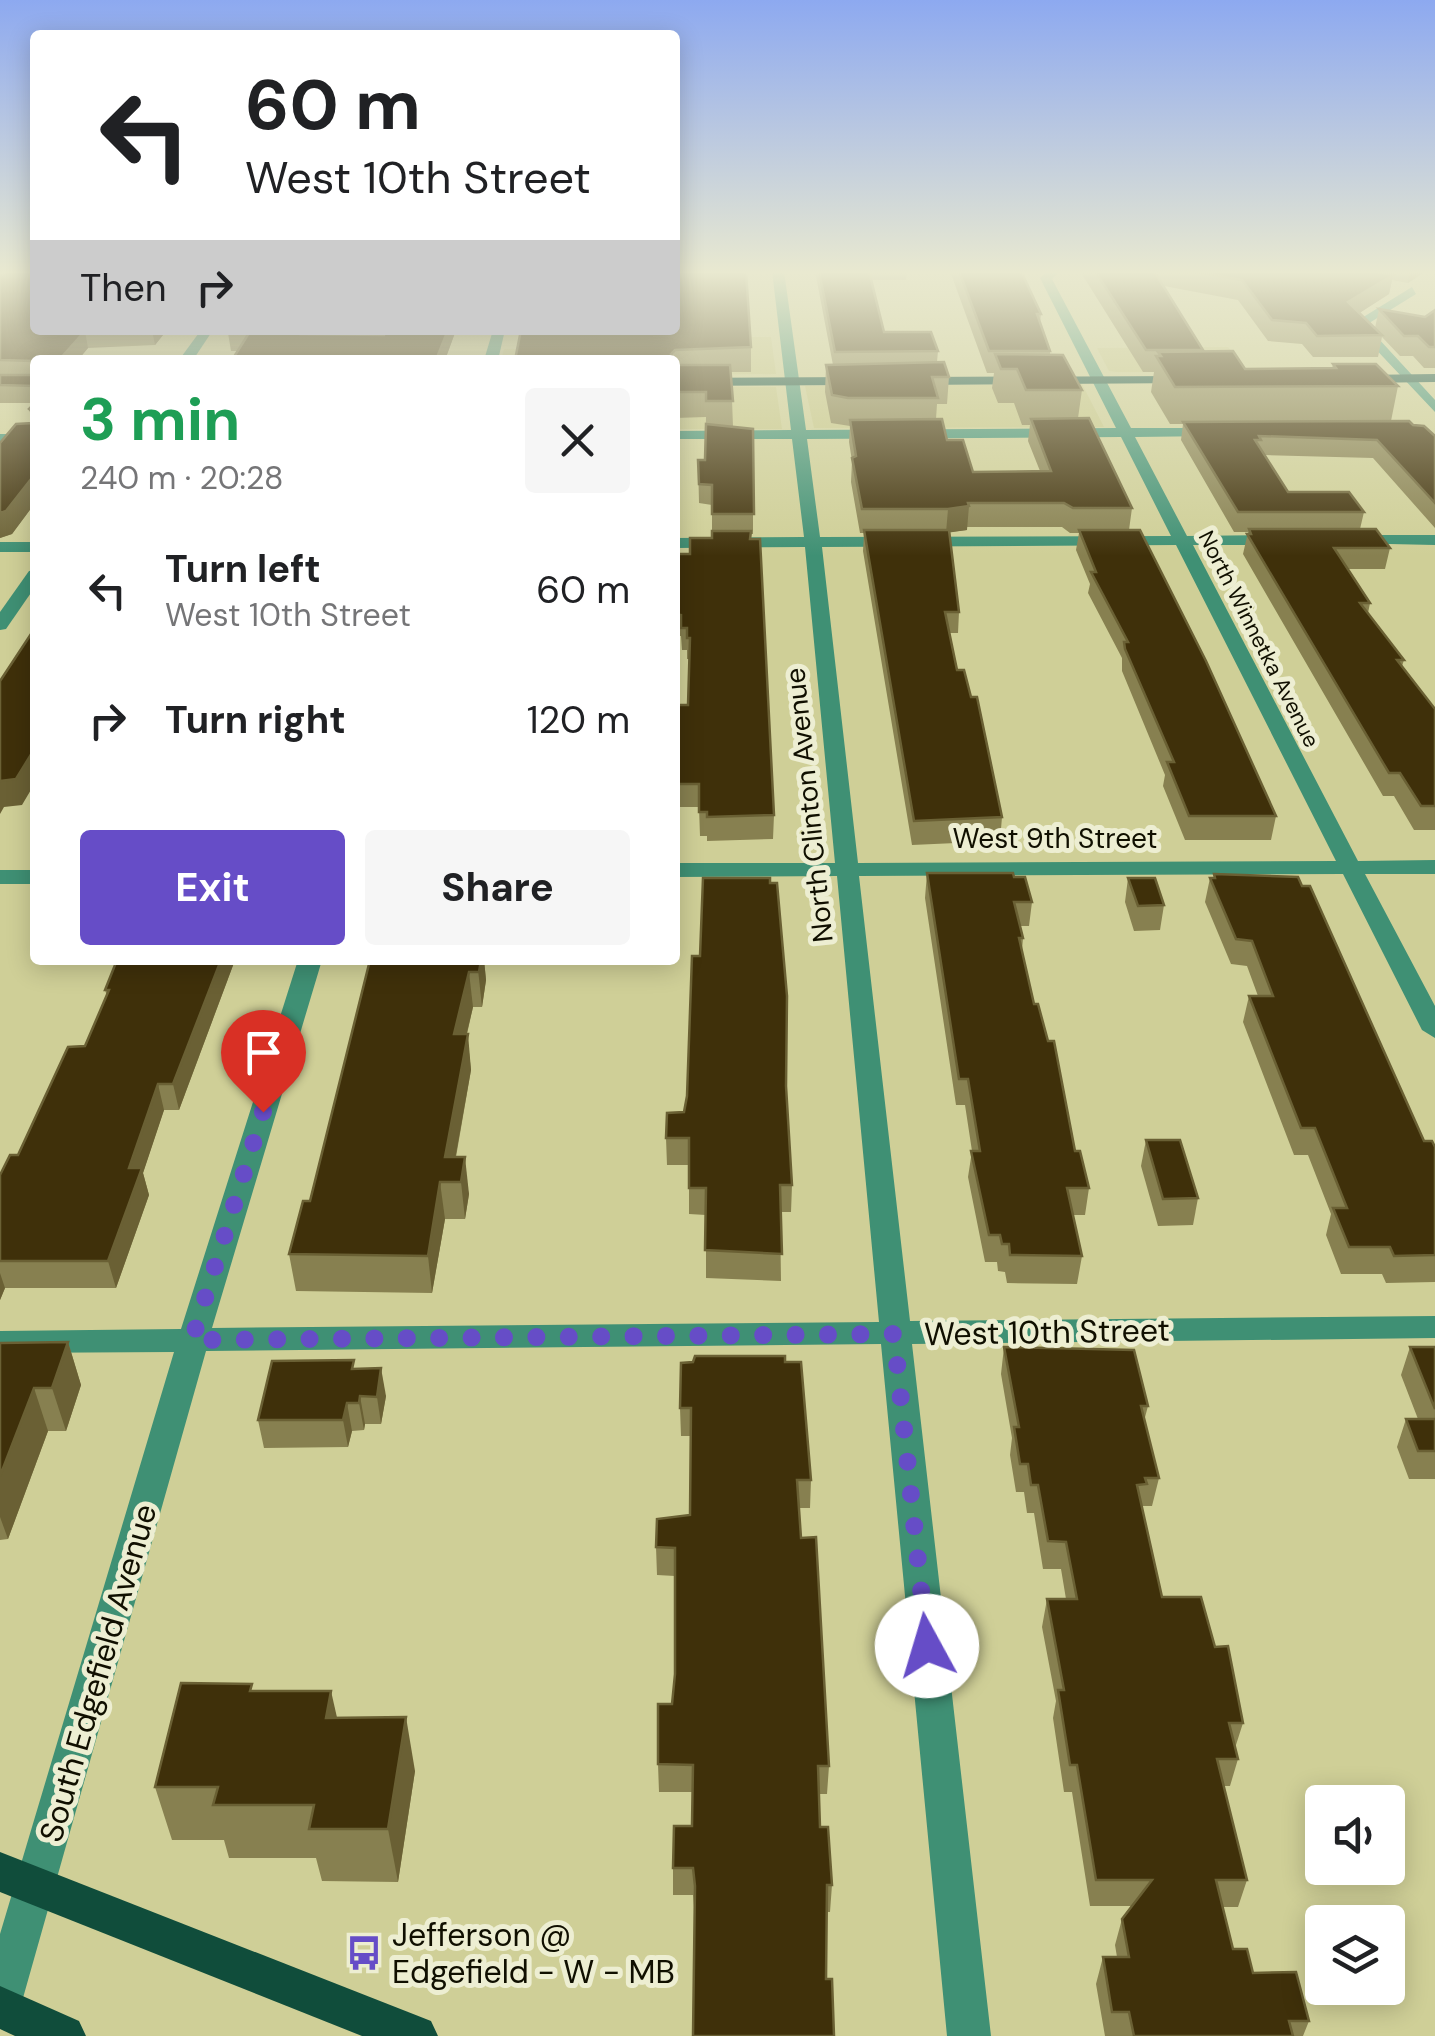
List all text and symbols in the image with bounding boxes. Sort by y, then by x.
text: 60 m [245,60,421,151]
icon: left [80,70,210,200]
text: West 10th Street [245,148,591,207]
icon: right [187,260,242,315]
text: Then [80,263,167,313]
text: 3 min [80,380,240,459]
button: close [525,388,630,493]
text: 240 m · 20:28 [80,457,283,499]
street label: North Winnetka Avenue [1192,526,1326,752]
text: Turn left [165,544,321,594]
icon: left [80,563,135,618]
text: 60 m [536,565,630,615]
text: West 10th Street [165,594,411,636]
street label: North Clinton Avenue [776,666,842,944]
icon: right [80,693,135,748]
text: Turn right [165,695,346,745]
text: 120 m [527,695,630,745]
street label: West 9th Street [953,820,1157,857]
button: Exit [80,830,345,945]
button: Share [365,830,630,945]
pin [221,1010,306,1113]
icon: arrive [236,1025,291,1080]
street label: West 10th Street [924,1309,1170,1355]
street label: South Edgefield Avenue [30,1499,166,1847]
position arrow [875,1594,979,1698]
map controls [1305,1785,1405,2005]
button: sound [1305,1785,1405,1885]
button: layers [1305,1905,1405,2005]
place label: Jefferson @ Edgefield - W - MB [392,1914,675,1993]
bus stop icon: Jefferson @ Edgefield - W - MB [345,1934,383,1972]

